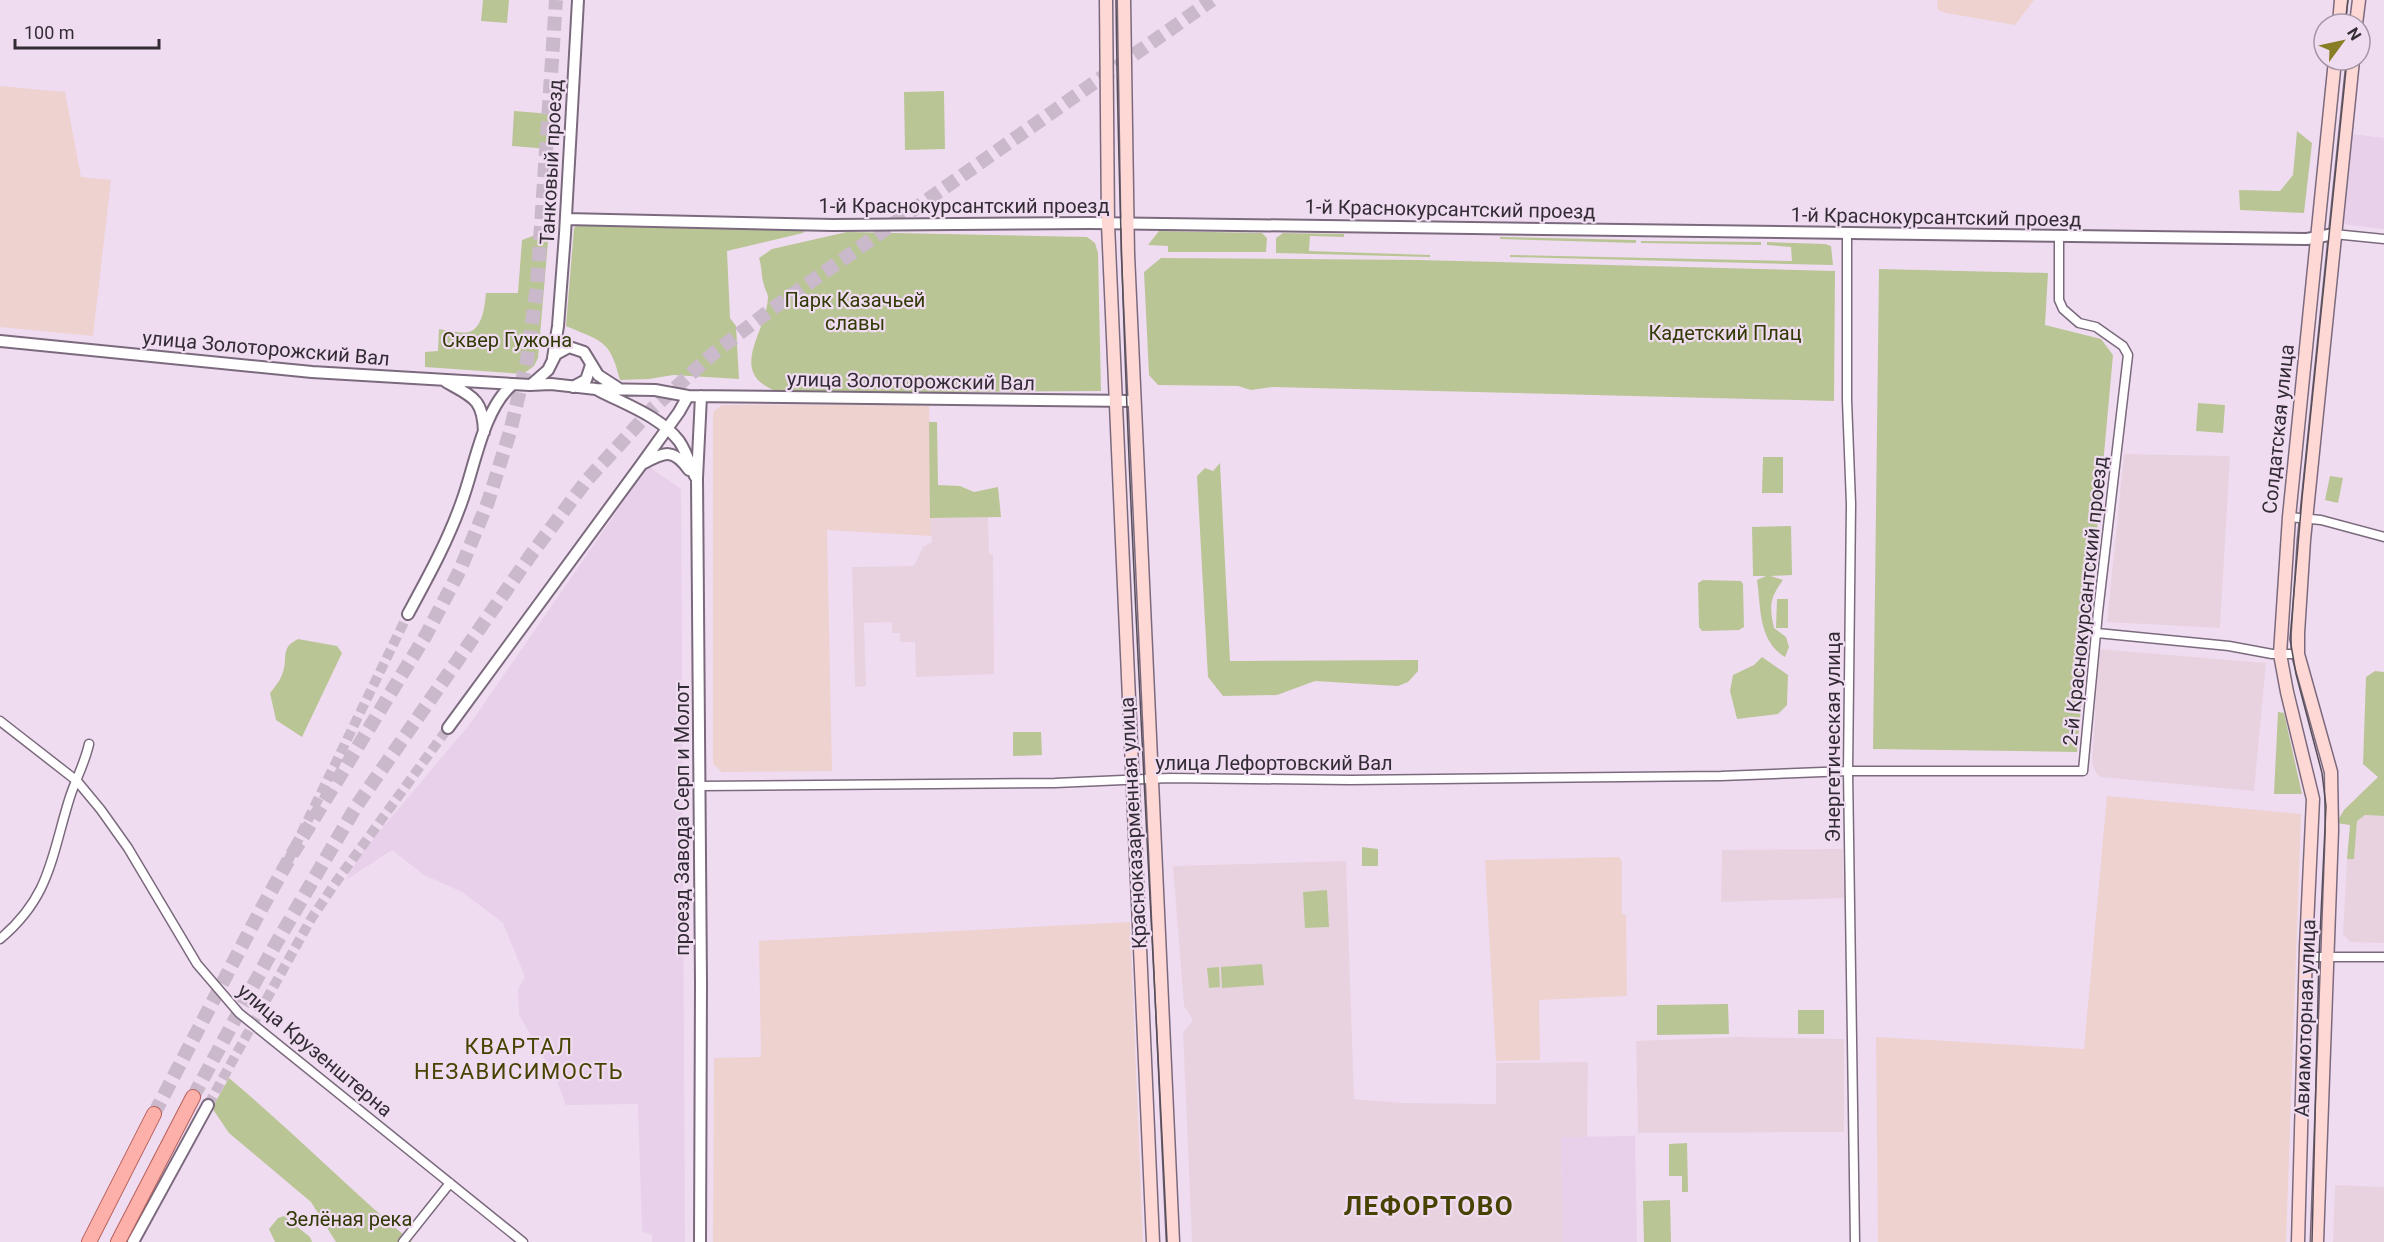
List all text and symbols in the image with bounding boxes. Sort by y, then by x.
scale bar [15,12,159,50]
north arrow [2312,12,2372,72]
text: 100 m [24,22,75,43]
text: N [2343,24,2365,44]
street label: Танковый проезд [535,79,567,245]
street label: 1-й Краснокурсантский проезд [819,194,1109,218]
street label: 1-й Краснокурсантский проезд [1304,194,1596,224]
street label: 1-й Краснокурсантский проезд [1790,202,2082,232]
park label: Парк Казачьей славы [785,288,925,335]
park label: Кадетский Плац [1648,321,1802,345]
street label: улица Золоторожский Вал [141,325,391,371]
park label: Сквер Гужона [442,328,572,352]
street label: Солдатская улица [2257,343,2299,515]
street label: улица Золоторожский Вал [787,367,1035,395]
street label: 2-й Краснокурсантский проезд [2058,455,2112,747]
street label: Энергетическая улица [1821,631,1845,843]
street label: проезд Завода Серп и Молот [670,682,694,956]
street label: Красноказарменная улица [1114,696,1152,950]
street label: улица Лефортовский Вал [1155,751,1393,775]
street label: Авиамоторная улица [2290,919,2320,1117]
street label: улица Крузенштерна [233,978,397,1122]
district label: КВАРТАЛ НЕЗАВИСИМОСТЬ [414,1034,624,1084]
district label: ЛЕФОРТОВО [1344,1191,1514,1221]
park label: Зелёная река [286,1207,412,1231]

